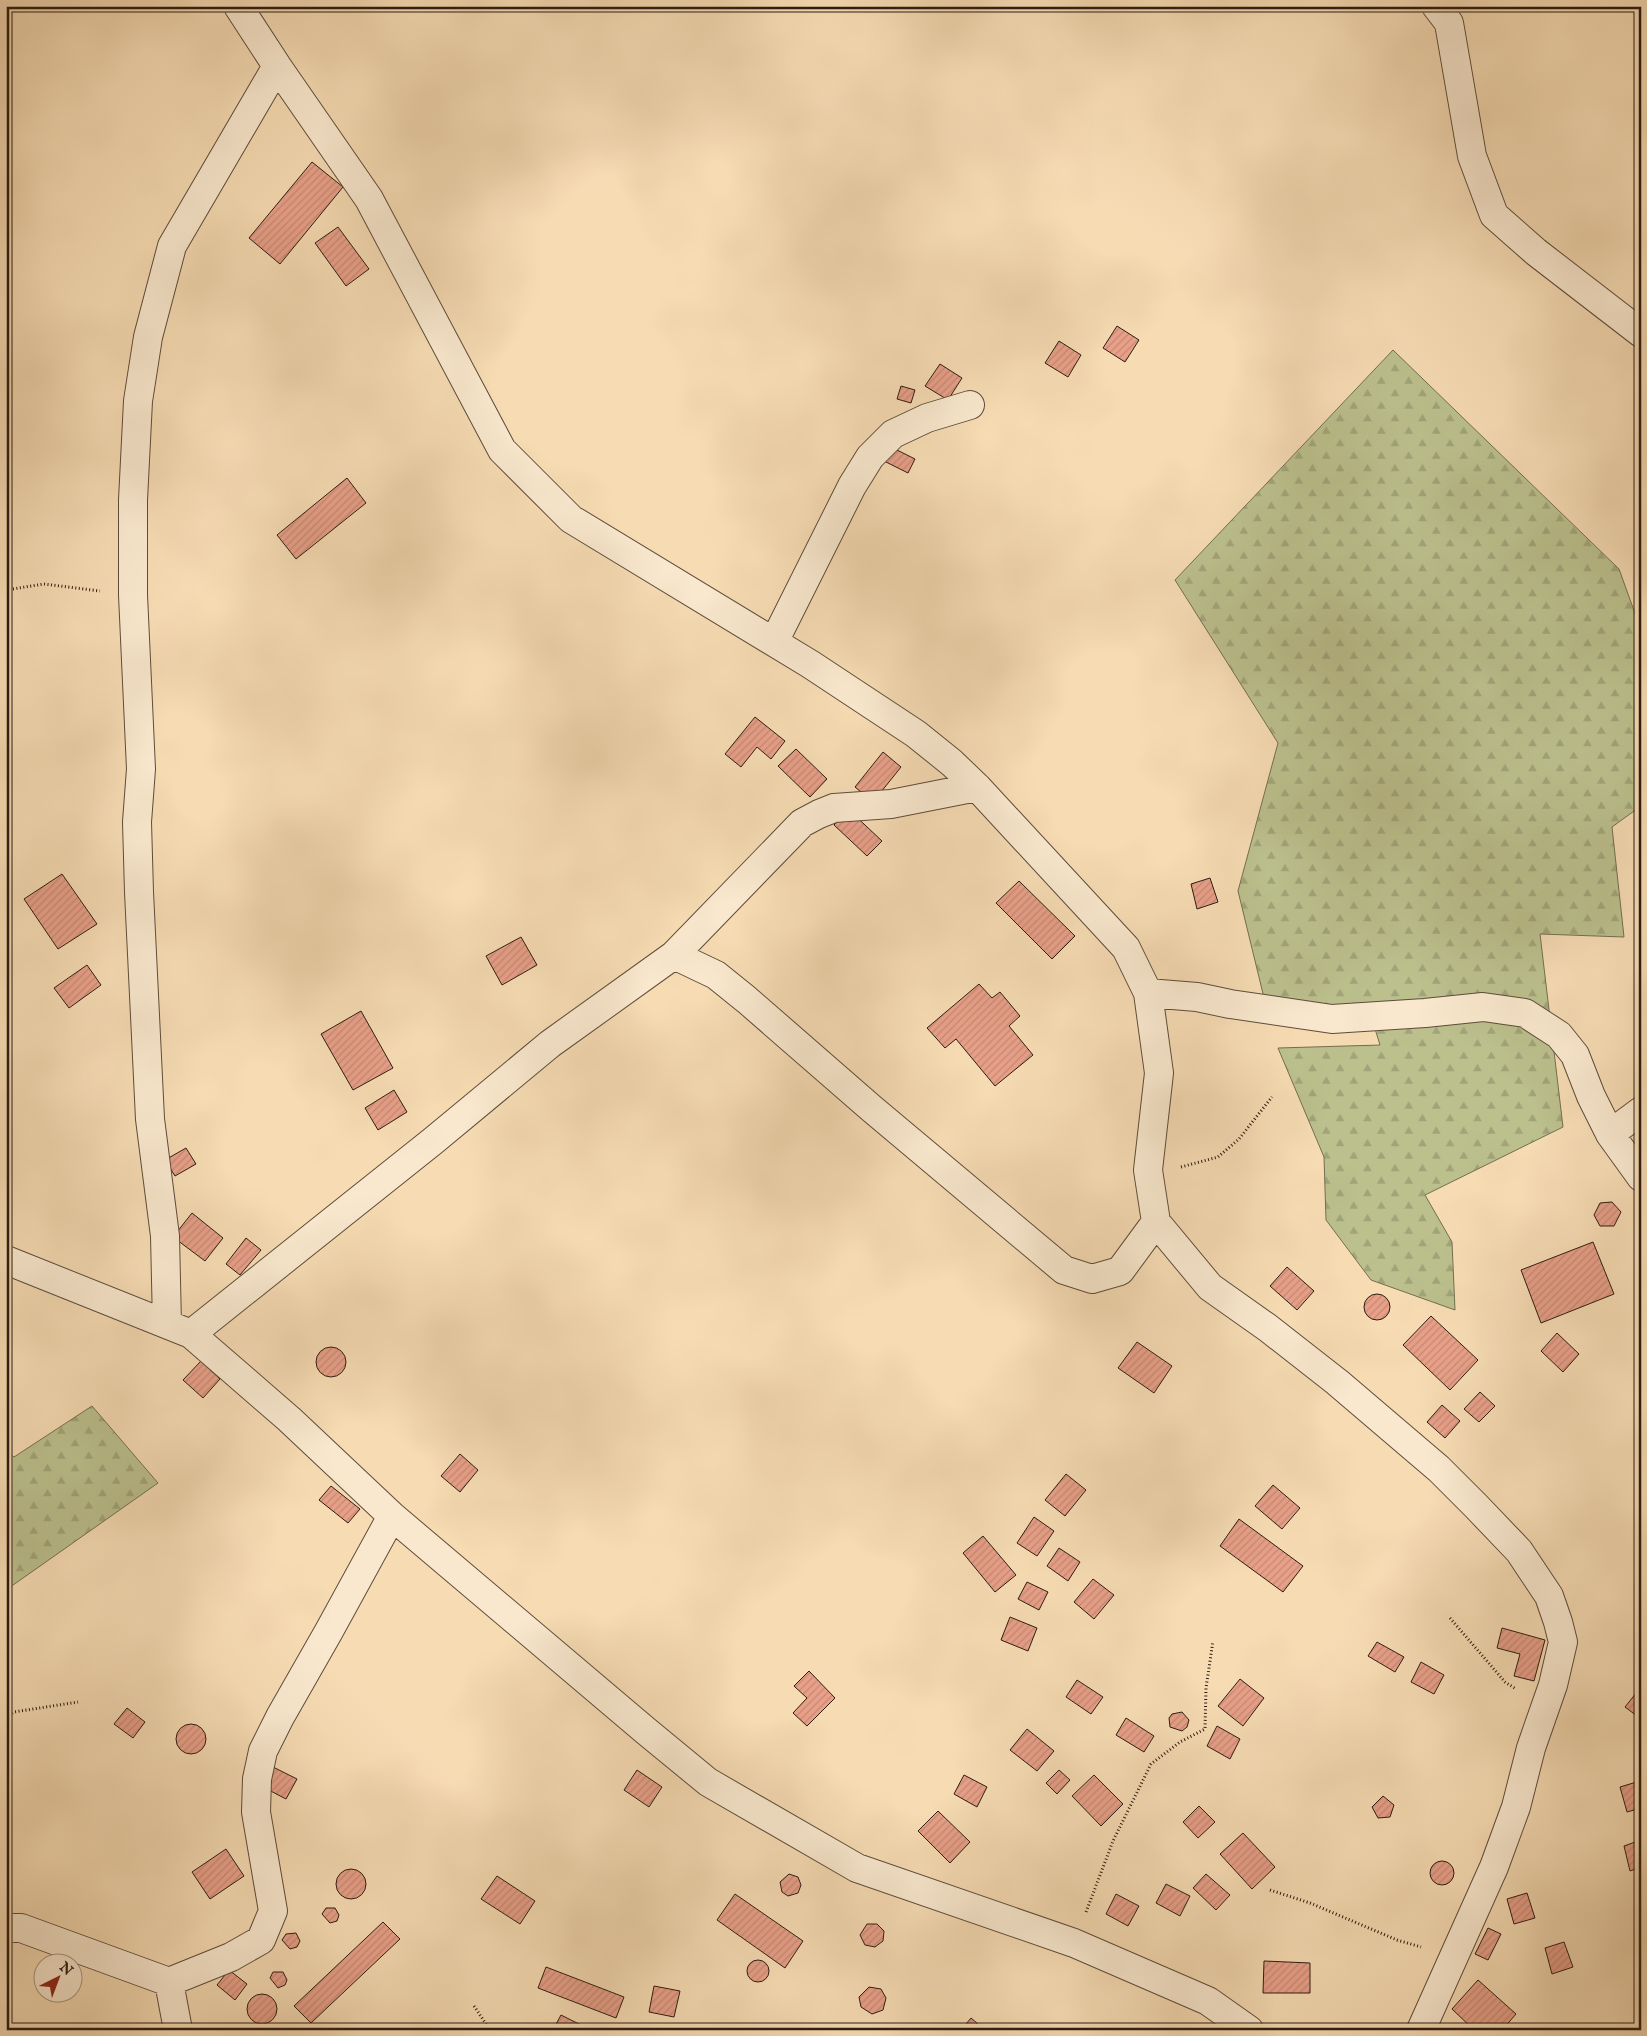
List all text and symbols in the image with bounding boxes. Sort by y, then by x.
north arrow [32,1954,82,2004]
text: N [55,1958,77,1980]

